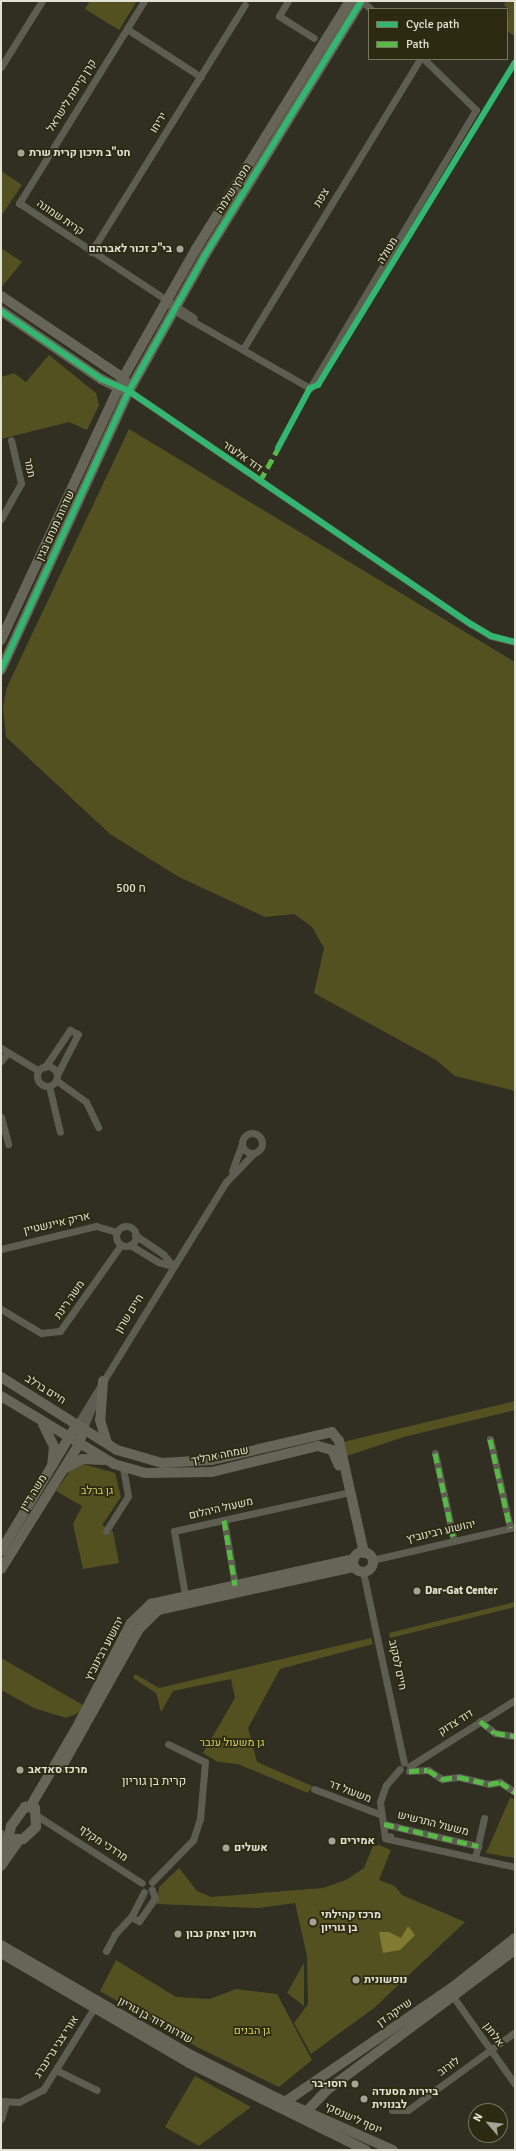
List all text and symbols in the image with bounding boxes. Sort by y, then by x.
legend [368,8,508,60]
text: Cycle path [406,17,459,32]
text: Path [406,37,429,52]
street label: קרן קיימת לישראל [44,57,100,135]
street label: יריחו [148,110,170,136]
place label: חט"ב תיכון קרית שרת [29,146,130,160]
marker: חט"ב תיכון קרית שרת [16,148,26,158]
street label: מפרץ שלמה [214,162,254,216]
street label: צפת [311,186,333,210]
street label: קרית שמונה [34,197,86,239]
street label: מטולה [375,235,401,267]
place label: בי"כ זכור לאברהם [88,242,172,256]
marker: בי"כ זכור לאברהם [175,244,185,254]
street label: דוד אלעזר [220,439,264,475]
street label: תמר [21,457,37,479]
street label: שדרות מנחם בגין [34,489,78,563]
district label: ח 500 [116,882,146,896]
street label: אריק איינשטיין [22,1210,92,1238]
street label: משה רינת [52,1278,88,1322]
street label: חיים שרון [113,1292,147,1336]
street label: חיים ברלב [22,1372,68,1408]
street label: שמחה ארליך [190,1444,250,1468]
street label: משה דיין [18,1472,50,1514]
park label: גן ברלב [81,1484,113,1498]
street label: משעול היהלום [188,1495,254,1523]
street label: יהושוע רבינוביץ [405,1518,477,1546]
place label: Dar-Gat Center [425,1584,498,1598]
marker: Dar-Gat Center [412,1586,422,1596]
street label: יהושוע רבינוביץ [83,1615,127,1683]
street label: חיים לסקוב [385,1639,409,1691]
street label: דוד צדוק [436,1707,476,1739]
park label: גן משעול ענבר [200,1736,264,1750]
place label: מרכז סאדאב [28,1763,87,1777]
marker: מרכז סאדאב [15,1765,25,1775]
district label: קרית בן גוריון [122,1775,186,1789]
street label: משעול דר [327,1778,373,1806]
street label: משעול התרשיש [396,1809,470,1839]
street label: מרדכי מקלף [76,1823,130,1865]
place label: אמירים [340,1834,375,1848]
marker: אמירים [327,1836,337,1846]
place label: אשלים [234,1841,268,1855]
marker: אשלים [221,1843,231,1853]
place label: מרכז קהילתי בן גוריון [321,1909,381,1935]
marker: מרכז קהילתי בן גוריון [308,1917,318,1927]
place label: תיכון יצחק נבון [186,1927,256,1941]
marker: תיכון יצחק נבון [173,1929,183,1939]
place label: נופשונית [364,1973,407,1987]
marker: נופשונית [351,1975,361,1985]
street label: שדרות דוד בן גוריון [115,1995,195,2047]
street label: שייקה דן [375,1996,415,2030]
street label: אורי צבי גרינברג [32,2013,82,2081]
street label: אלחנן [480,2020,506,2050]
park label: גן הבנים [234,2024,270,2038]
street label: לזרוב [435,2055,463,2079]
place label: רוסו-בר [312,2077,347,2091]
marker: רוסו-בר [350,2079,360,2089]
place label: ביירות מסעדה לבנונית [372,2086,438,2112]
marker: ביירות מסעדה לבנונית [359,2094,369,2104]
street label: יוסף לישנסקי [322,2100,384,2138]
north arrow [468,2103,508,2143]
text: N [470,2111,485,2124]

